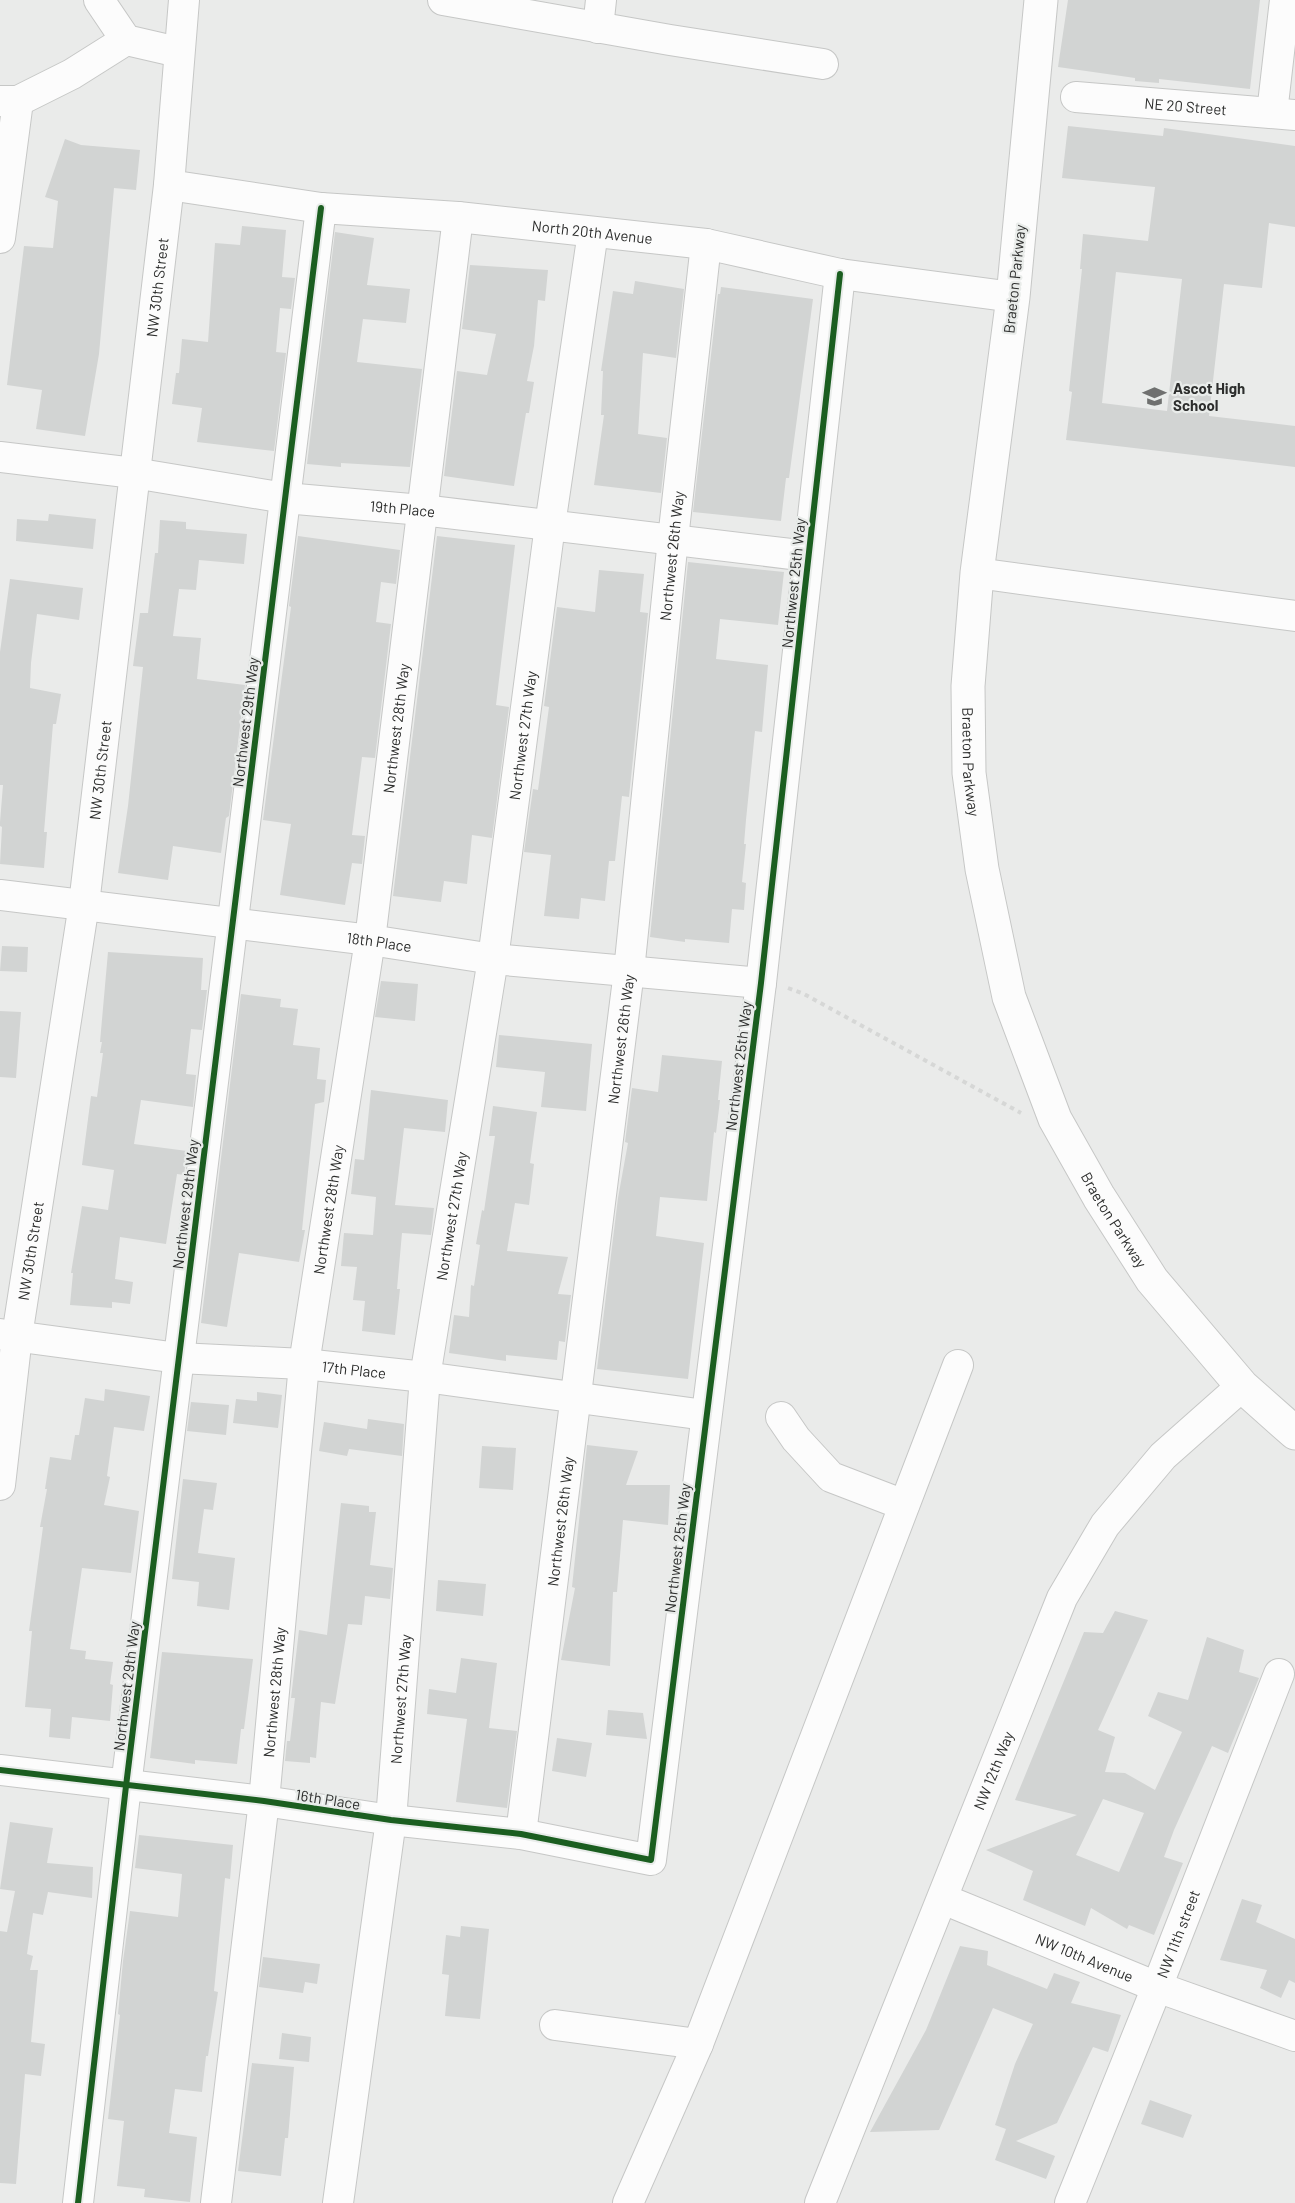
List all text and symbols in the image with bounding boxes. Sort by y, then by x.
street label: NE 20 Street [1144,94,1228,118]
street label: North 20th Avenue [531,216,653,247]
street label: Braeton Parkway [999,224,1029,334]
street label: NW 30th Street [142,237,172,338]
place label: Ascot High School [1173,379,1245,414]
school or university icon: Ascot High School [1142,384,1168,410]
street label: Northwest 26th Way [656,490,687,622]
street label: 19th Place [369,496,436,520]
street label: Northwest 25th Way [777,517,809,649]
street label: Northwest 29th Way [228,656,262,788]
street label: Northwest 28th Way [379,662,413,794]
street label: Northwest 27th Way [505,670,540,801]
street label: Braeton Parkway [959,707,984,818]
street label: NW 30th Street [85,719,115,821]
street label: 18th Place [346,928,413,955]
street label: Northwest 26th Way [603,973,638,1105]
street label: Northwest 25th Way [721,1000,755,1132]
street label: Northwest 29th Way [168,1138,202,1270]
street label: Northwest 28th Way [309,1143,347,1276]
street label: Northwest 27th Way [432,1150,471,1282]
street label: Braeton Parkway [1078,1169,1151,1271]
street label: NW 30th Street [14,1200,47,1302]
street label: 17th Place [321,1357,387,1382]
street label: Northwest 26th Way [543,1455,577,1587]
street label: Northwest 25th Way [660,1482,694,1614]
street label: Northwest 29th Way [109,1620,143,1752]
street label: Northwest 28th Way [259,1626,289,1758]
street label: Northwest 27th Way [386,1633,414,1765]
street label: NW 12th Way [969,1728,1017,1812]
street label: 16th Place [294,1785,362,1813]
street label: NW 11th street [1152,1887,1203,1980]
street label: NW 10th Avenue [1033,1929,1136,1985]

